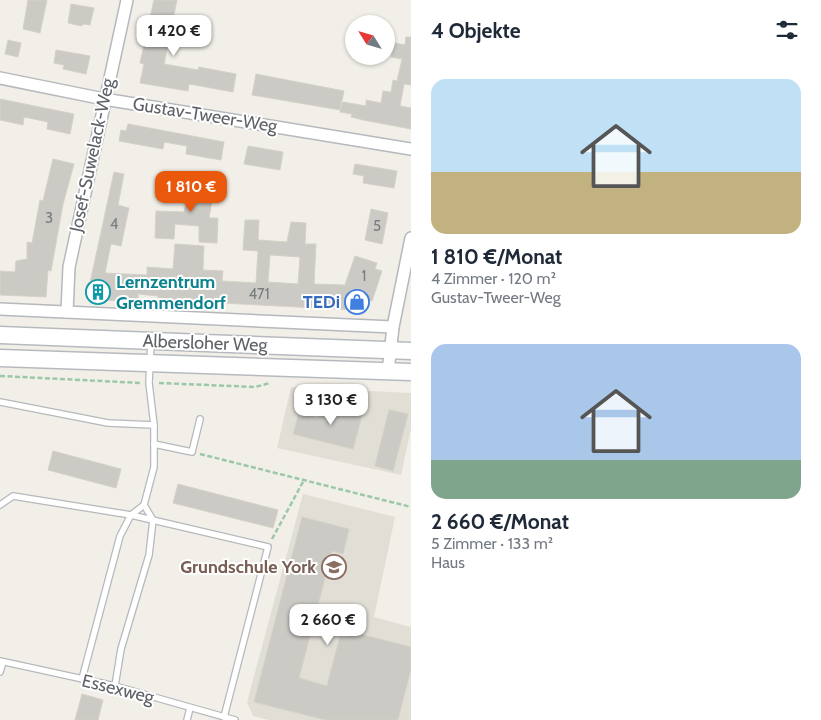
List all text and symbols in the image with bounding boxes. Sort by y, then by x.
pin: 1 420 € [128,15,220,57]
north arrow [345,15,395,65]
map controls [345,15,395,65]
icon: filters [773,16,801,44]
text: 4 Objekte [431,18,521,43]
text: 1 420 € [147,21,201,40]
street label: Josef-Suwelack-Weg [65,75,119,235]
street label: Gustav-Tweer-Weg [131,93,280,137]
icon: home [571,111,661,201]
pin: 1 810 € [145,170,237,213]
text: 1 810 € [166,177,216,196]
house number: 3 [45,209,53,227]
house number: 4 [110,215,119,233]
house number: 5 [373,217,381,235]
text: 1 810 €/Monat [431,244,562,269]
house number: 1 [362,267,366,285]
text: 4 Zimmer · 120 m² [431,269,556,288]
place label: Lernzentrum Gremmendorf [116,271,226,314]
building icon: Lernzentrum Gremmendorf [85,279,111,305]
house number: 471 [248,285,270,303]
text: Gustav-Tweer-Weg [431,288,561,307]
shop icon: TEDi [344,289,370,315]
place label: TEDi [303,291,340,313]
street label: Albersloher Weg [142,330,269,356]
icon: home [571,376,661,466]
pin: 3 130 € [285,384,377,426]
text: 3 130 € [305,390,357,409]
text: 2 660 €/Monat [431,509,569,534]
text: 5 Zimmer · 133 m² [431,534,553,553]
text: Haus [431,553,465,572]
school or university icon: Grundschule York [321,554,347,580]
place label: Grundschule York [180,556,316,578]
pin: 2 660 € [282,604,374,646]
text: 2 660 € [300,610,356,629]
street label: Essexweg [80,669,157,709]

